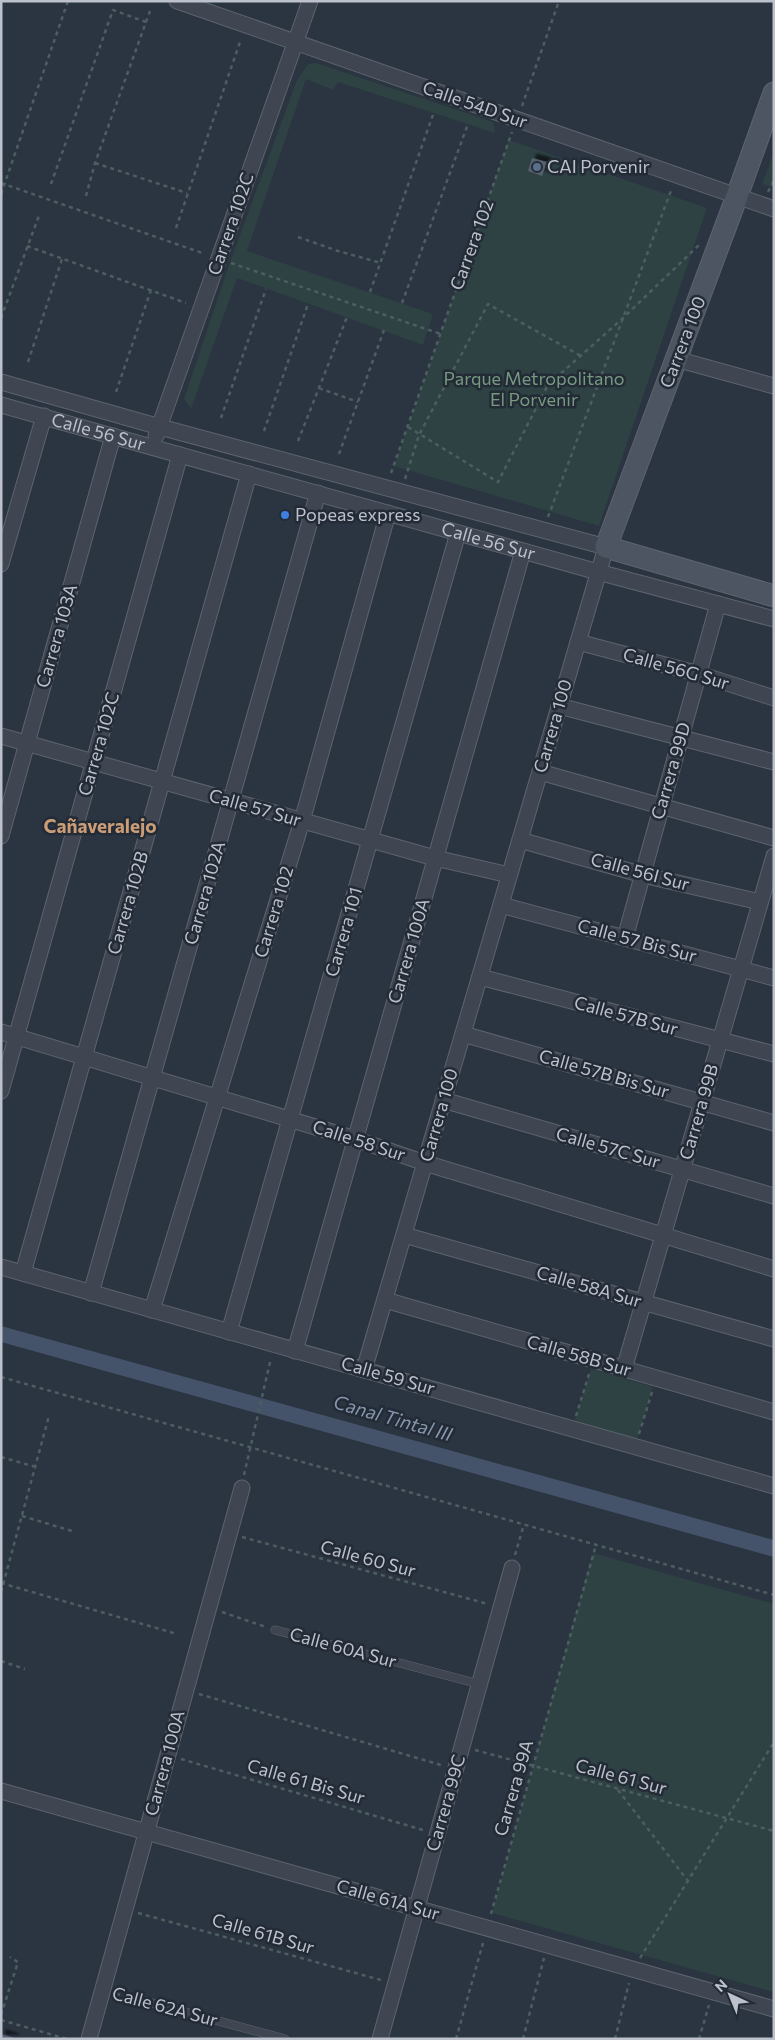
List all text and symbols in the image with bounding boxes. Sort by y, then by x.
street label: Calle 54D Sur [420,76,531,132]
place label: CAI Porvenir [547,155,650,177]
marker: CAI Porvenir [531,161,543,173]
street label: Carrera 102C [202,170,258,278]
street label: Carrera 102 [445,196,498,293]
street label: Carrera 100 [655,293,710,391]
park label: Parque Metropolitano El Porvenir [443,367,625,410]
street label: Calle 56 Sur [49,408,148,455]
place label: Popeas express [295,503,420,525]
marker: Popeas express [279,509,291,521]
street label: Calle 56 Sur [439,517,538,564]
street label: Carrera 103A [31,581,81,690]
street label: Calle 56G Sur [621,642,732,694]
street label: Carrera 100 [528,676,576,775]
street label: Carrera 102C [73,689,123,798]
street label: Carrera 99D [646,719,694,822]
street label: Calle 57 Sur [207,783,304,831]
district label: Cañaveralejo [43,814,157,837]
street label: Carrera 102A [179,838,229,947]
street label: Calle 56I Sur [588,847,692,895]
street label: Carrera 102B [102,849,152,957]
street label: Carrera 102 [249,863,297,960]
street label: Carrera 101 [320,884,366,979]
street label: Carrera 100A [383,896,434,1006]
street label: Calle 57 Bis Sur [575,914,699,967]
street label: Calle 57B Sur [572,991,681,1039]
street label: Calle 57B Bis Sur [537,1044,672,1102]
street label: Carrera 99B [674,1061,722,1162]
street label: Carrera 100 [414,1065,462,1164]
street label: Calle 58 Sur [310,1115,409,1165]
street label: Calle 57C Sur [554,1122,663,1172]
street label: Calle 58A Sur [534,1261,644,1312]
street label: Calle 58B Sur [524,1330,634,1380]
street label: Calle 59 Sur [339,1351,438,1399]
water label: Canal Tintal III [331,1390,456,1446]
street label: Calle 60 Sur [318,1535,418,1581]
street label: Calle 60A Sur [287,1622,399,1672]
street label: Carrera 100A [139,1708,189,1818]
street label: Carrera 99A [489,1737,537,1838]
street label: Carrera 99C [421,1752,469,1854]
street label: Calle 61 Sur [573,1753,669,1799]
street label: Calle 61 Bis Sur [245,1754,368,1808]
street label: Calle 61A Sur [334,1874,442,1924]
street label: Calle 61B Sur [210,1908,317,1958]
north arrow [705,1970,755,2020]
text: N [711,1976,730,1995]
street label: Calle 62A Sur [110,1981,220,2031]

